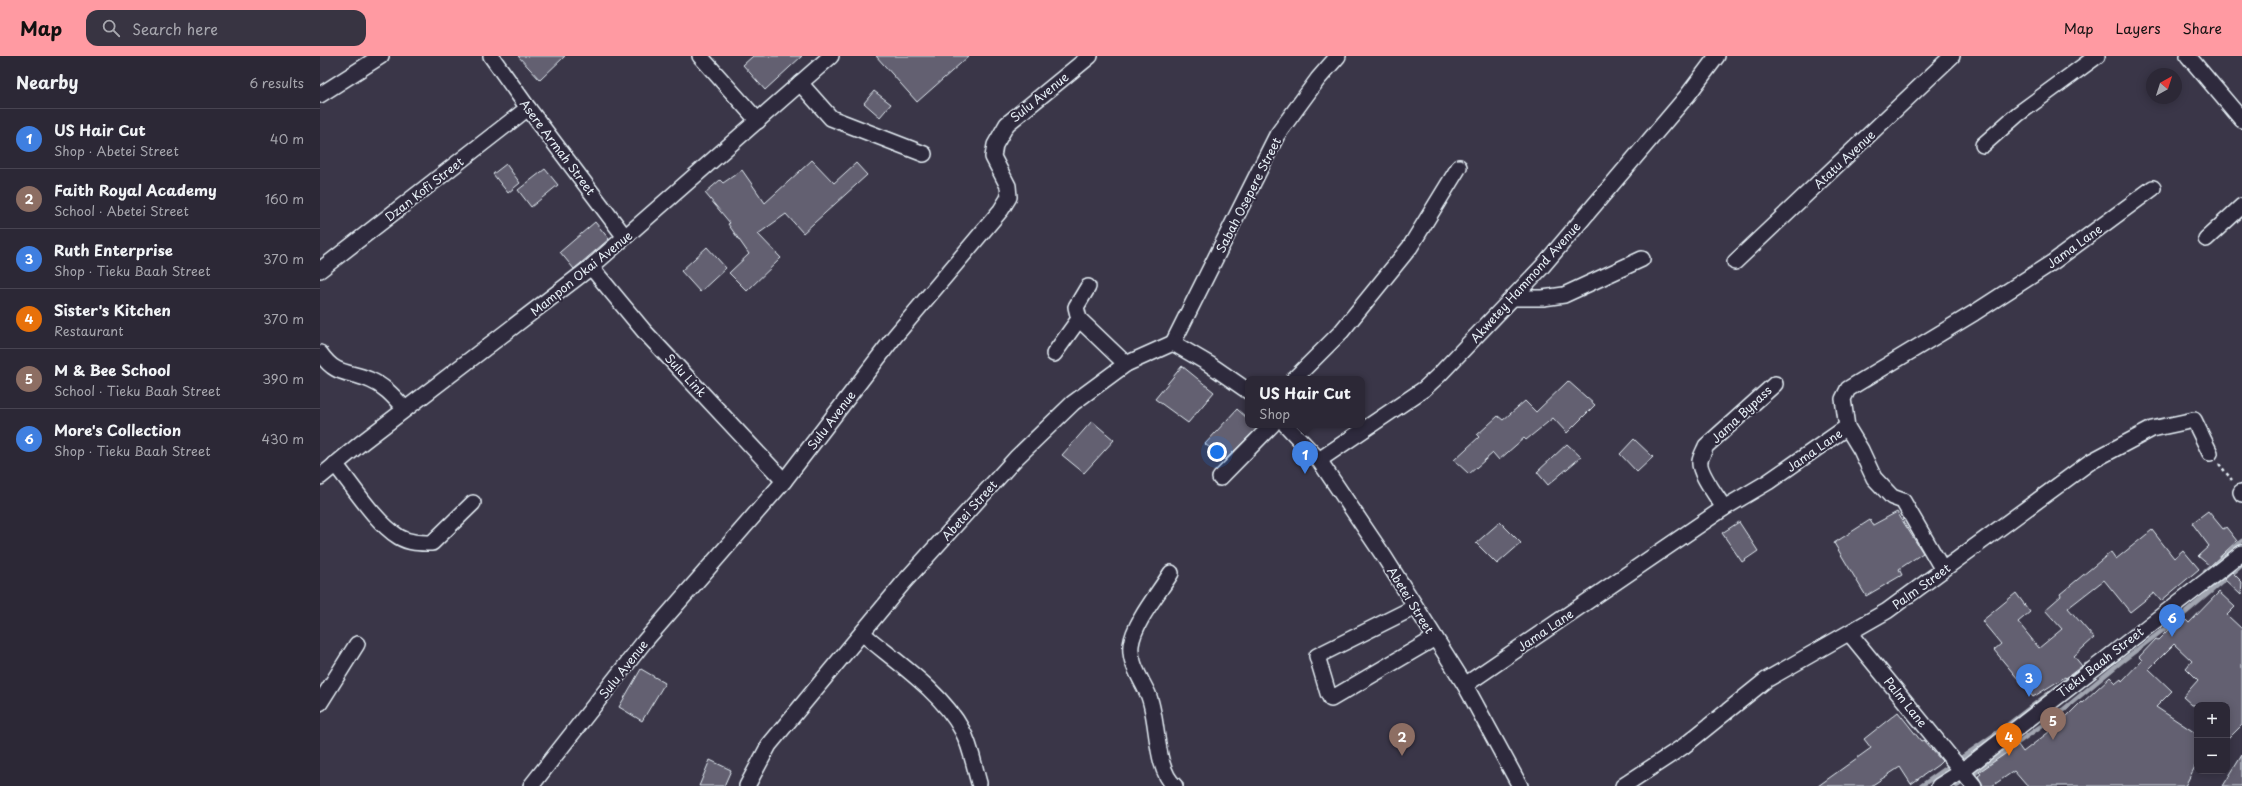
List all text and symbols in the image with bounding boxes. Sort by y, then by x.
search box [86,10,366,46]
text: Map [20,14,62,42]
icon: search [100,17,122,39]
text: Search here [132,17,218,40]
text: Map [2064,18,2094,39]
text: Layers [2116,18,2161,39]
text: Share [2183,18,2222,39]
street label: Sulu Avenue [1006,68,1072,126]
north arrow [2146,68,2182,104]
text: Nearby [16,69,78,95]
text: 6 results [249,73,304,92]
street label: Asere Armah Street [516,95,600,199]
text: US Hair Cut [54,118,146,141]
street label: Atatu Avenue [1809,125,1879,192]
text: 1 [26,129,32,148]
text: 40 m [270,129,304,148]
street label: Sabah Osepere Street [1211,134,1285,256]
text: Shop · Abetei Street [54,141,179,160]
street label: Dzan Kofi Street [381,153,467,225]
text: Faith Royal Academy [54,178,217,201]
text: 2 [24,189,34,208]
text: 160 m [265,189,304,208]
text: School · Abetei Street [54,201,189,220]
street label: Akwetey Hammond Avenue [1466,217,1585,346]
street label: Jama Lane [2043,220,2105,272]
street label: Mampon Okai Avenue [526,226,636,320]
text: Ruth Enterprise [54,238,173,261]
text: 3 [25,249,33,268]
text: 370 m [263,249,304,268]
text: Shop · Tieku Baah Street [54,261,211,280]
text: Sister's Kitchen [54,298,171,321]
text: 4 [25,309,33,328]
text: 370 m [263,309,304,328]
text: Restaurant [54,321,124,340]
street label: Sulu Link [661,349,711,401]
text: M & Bee School [54,358,171,381]
text: 5 [25,369,33,388]
text: 390 m [262,369,304,388]
popup [1245,376,1365,428]
text: School · Tieku Baah Street [54,381,221,400]
text: US Hair Cut [1259,381,1351,404]
street label: Jama Bypass [1707,381,1775,447]
street label: Sulu Avenue [803,386,860,454]
text: Shop [1259,404,1290,423]
text: More's Collection [54,418,181,441]
street label: Jama Lane [1782,424,1846,476]
text: 6 [24,429,34,448]
text: 430 m [262,429,304,448]
text: Shop · Tieku Baah Street [54,441,211,460]
pin: 1 [1292,441,1318,474]
your location [1207,442,1227,462]
street label: Abetei Street [937,476,1001,544]
street label: Palm Street [1888,559,1954,613]
street label: Abetei Street [1383,563,1439,637]
pin: 6 [2159,604,2185,637]
street label: Jama Lane [1513,605,1577,655]
street label: Tieku Baah Street [2053,622,2147,701]
street label: Sulu Avenue [594,635,652,702]
pin: 3 [2016,664,2042,697]
street label: Palm Lane [1880,673,1932,731]
map controls [2194,702,2230,774]
button: + [2194,702,2230,738]
pin: 5 [2040,707,2066,740]
pin: 2 [1389,723,1415,756]
pin: 4 [1996,723,2022,756]
button: − [2194,738,2230,774]

